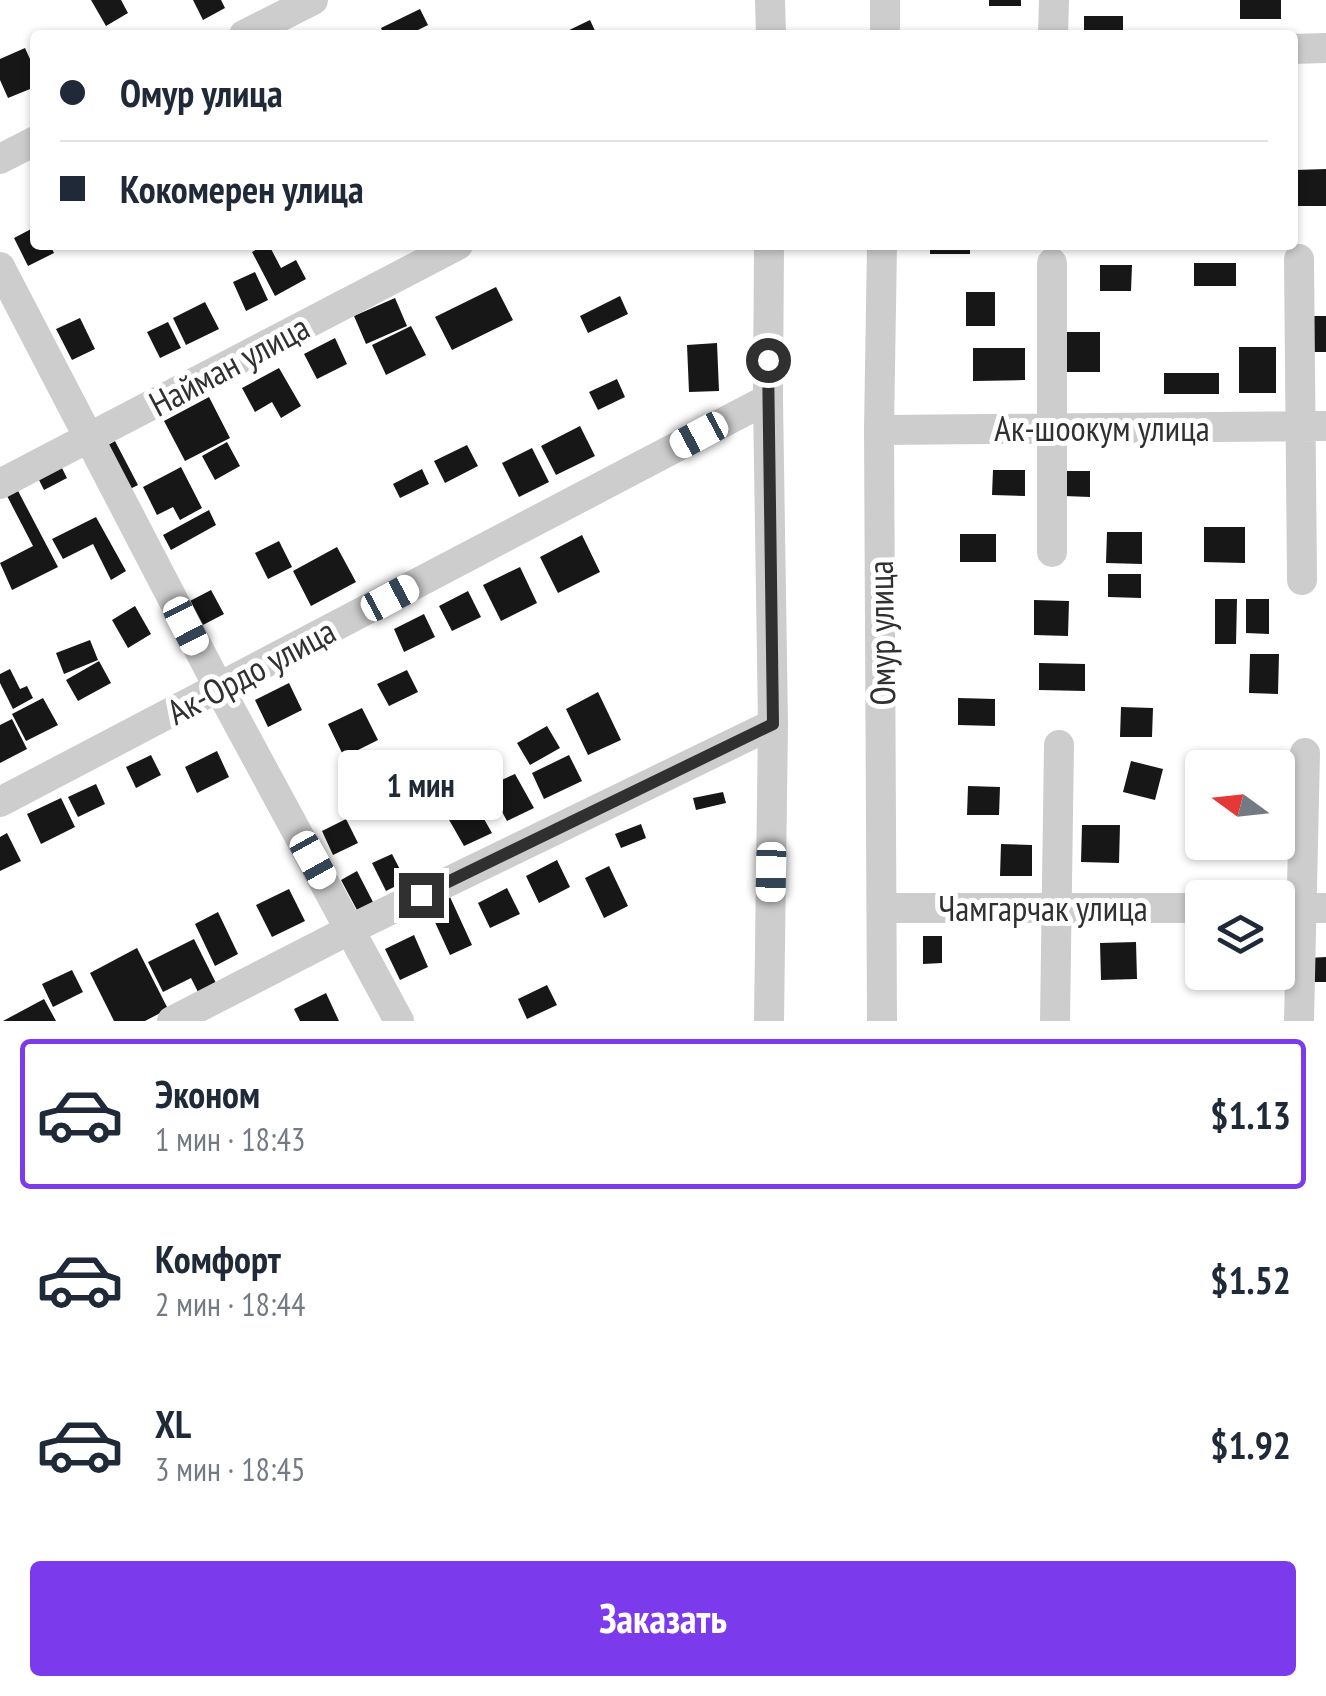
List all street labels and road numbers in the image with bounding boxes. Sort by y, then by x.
street label: Найман улица [141,304,317,426]
street label: Ак-шоокум улица [994,405,1210,451]
street label: Омур улица [857,560,905,706]
street label: Ак-Ордо улица [159,607,343,735]
street label: Чамгарчак улица [938,885,1148,931]

